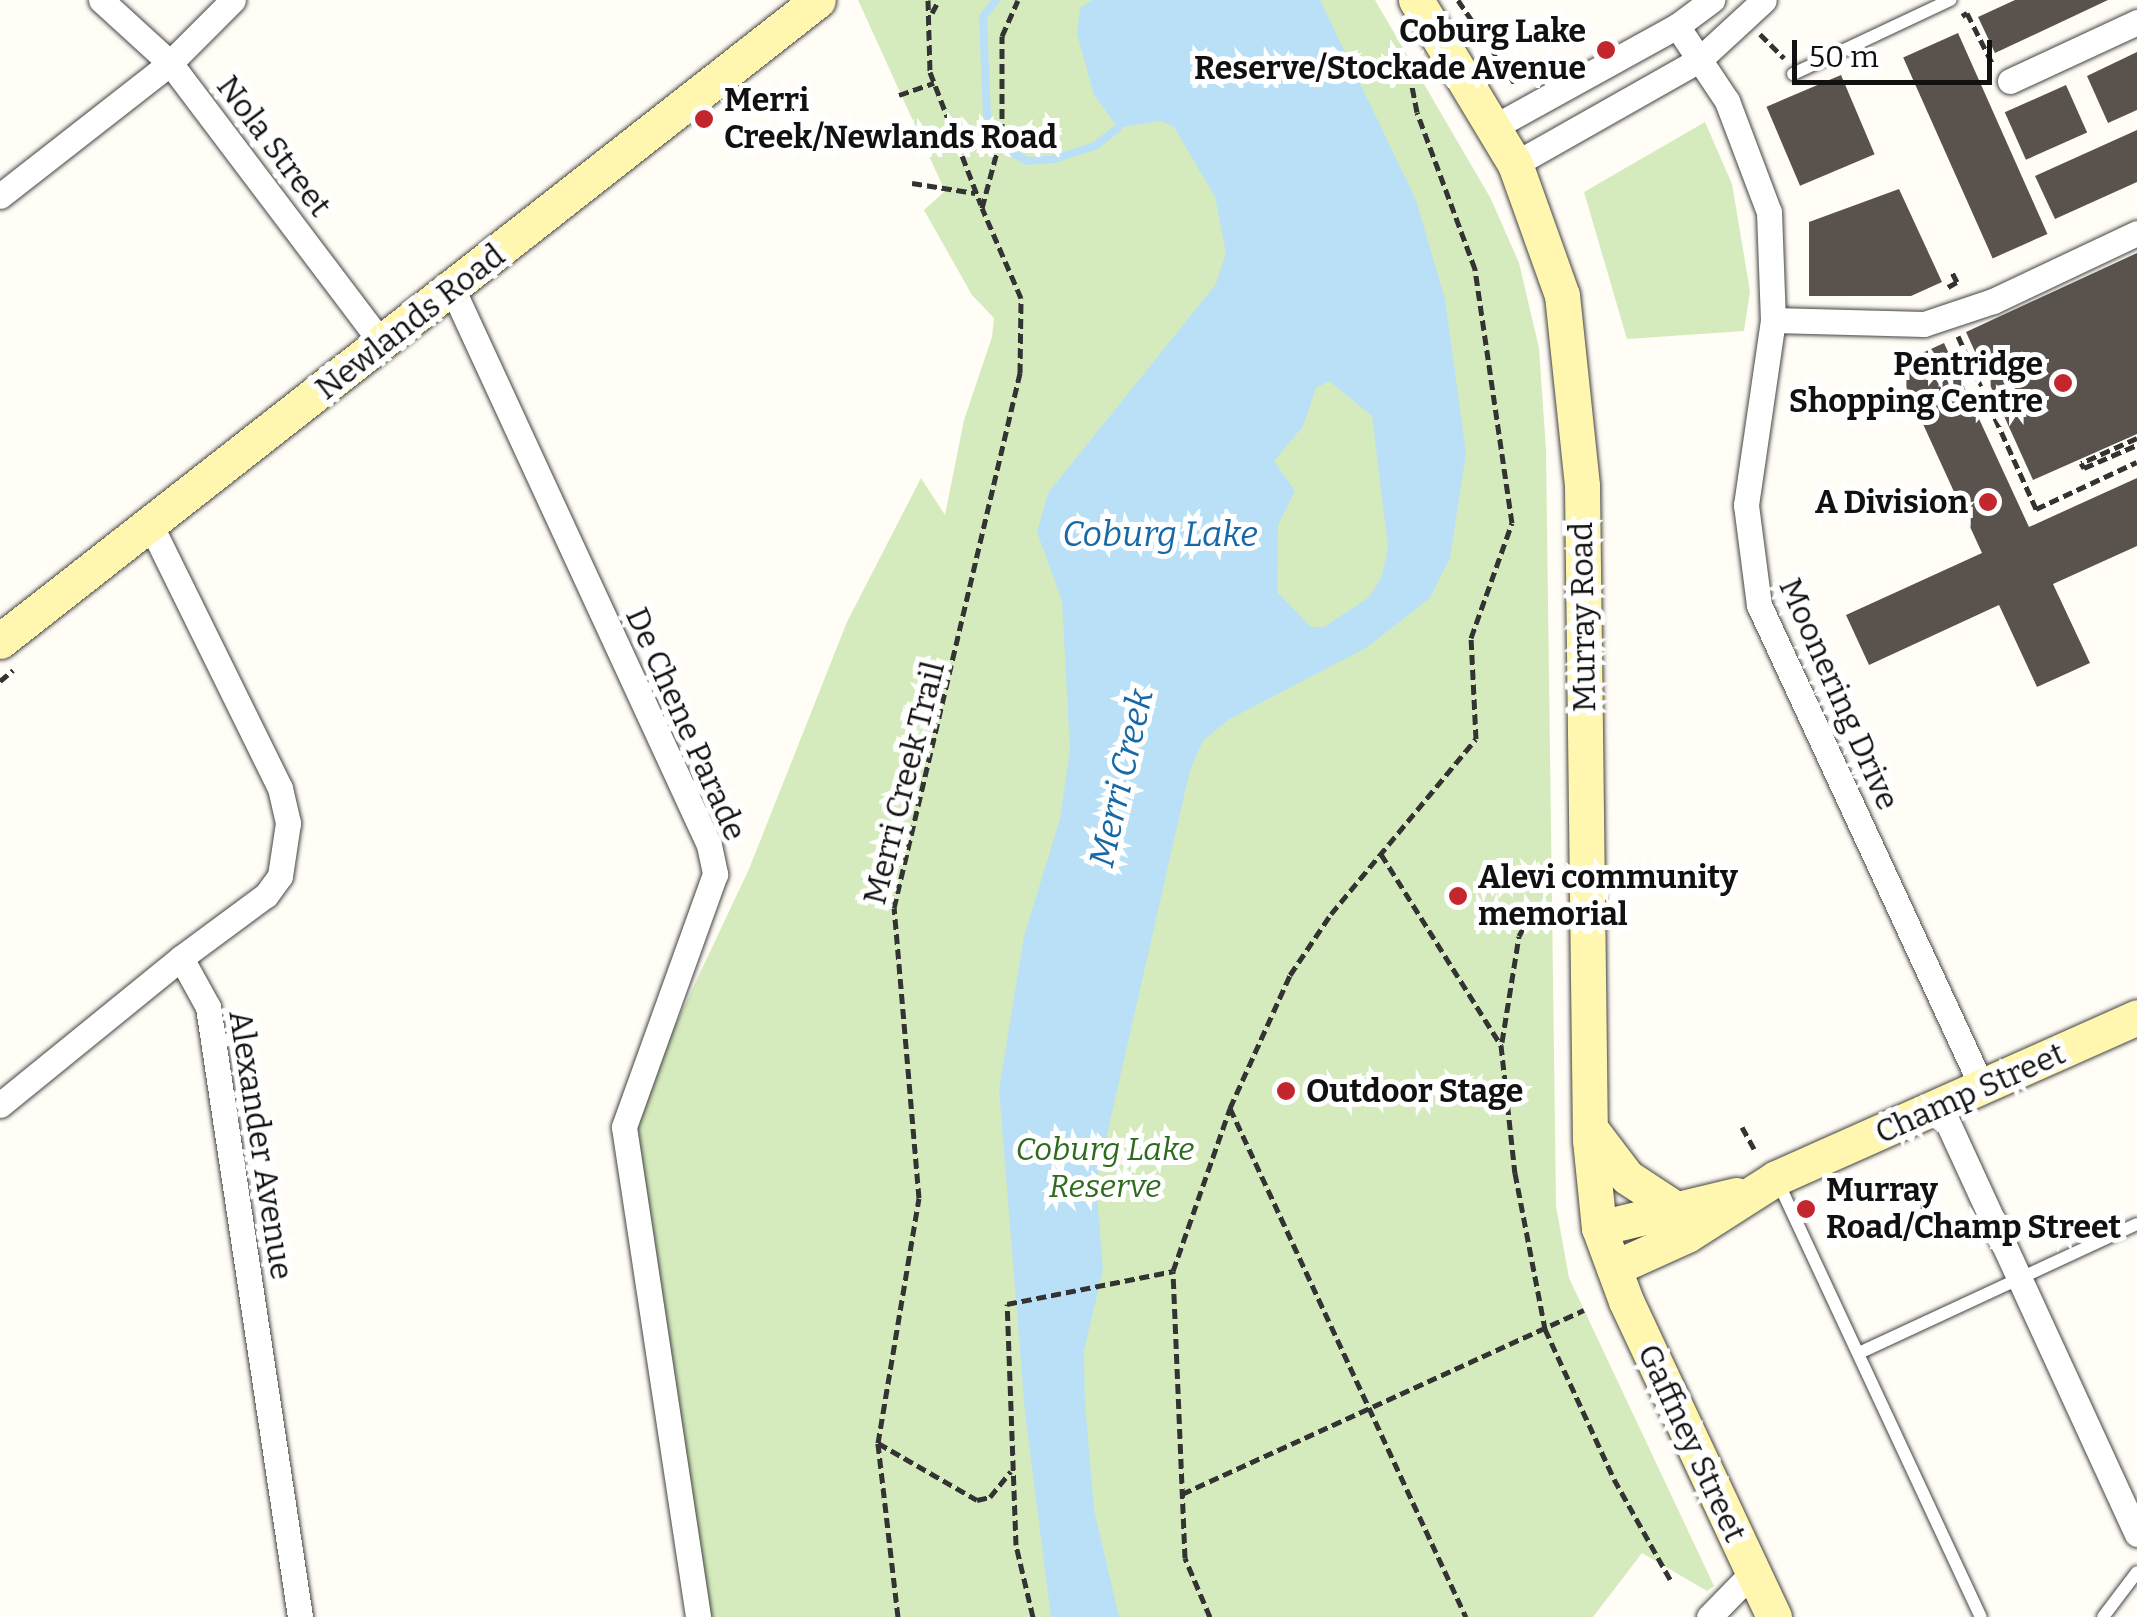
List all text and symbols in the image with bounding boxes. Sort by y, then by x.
place label: Coburg Lake Reserve/Stockade Avenue [1194,13,1586,88]
scale bar [1797,20,1997,82]
marker: Coburg Lake Reserve/Stockade Avenue [1595,39,1617,61]
text: 50 m [1809,39,1879,75]
street label: Nola Street [209,68,339,224]
place label: Merri Creek/Newlands Road [724,82,1057,157]
marker: Merri Creek/Newlands Road [693,108,715,130]
street label: Newlands Road [308,236,512,408]
place label: Pentridge Shopping Centre [1789,346,2043,421]
marker: Pentridge Shopping Centre [2052,372,2074,394]
place label: A Division [1815,483,1968,521]
marker: A Division [1977,491,1999,513]
water label: Coburg Lake [1062,513,1258,555]
street label: Murray Road [1562,522,1604,712]
street label: Moonering Drive [1771,572,1907,816]
street label: De Chene Parade [617,602,755,846]
street label: Merri Creek Trail [855,658,953,908]
water label: Merri Creek [1080,685,1162,871]
place label: Alevi community memorial [1478,859,1738,934]
marker: Alevi community memorial [1447,885,1469,907]
street label: Alexander Avenue [221,1008,301,1282]
street label: Champ Street [1869,1034,2071,1152]
place label: Outdoor Stage [1306,1072,1523,1110]
marker: Outdoor Stage [1275,1080,1297,1102]
park label: Coburg Lake Reserve [1016,1131,1194,1206]
place label: Murray Road/Champ Street [1826,1172,2121,1247]
marker: Murray Road/Champ Street [1795,1198,1817,1220]
street label: Gaffney Street [1629,1338,1755,1548]

